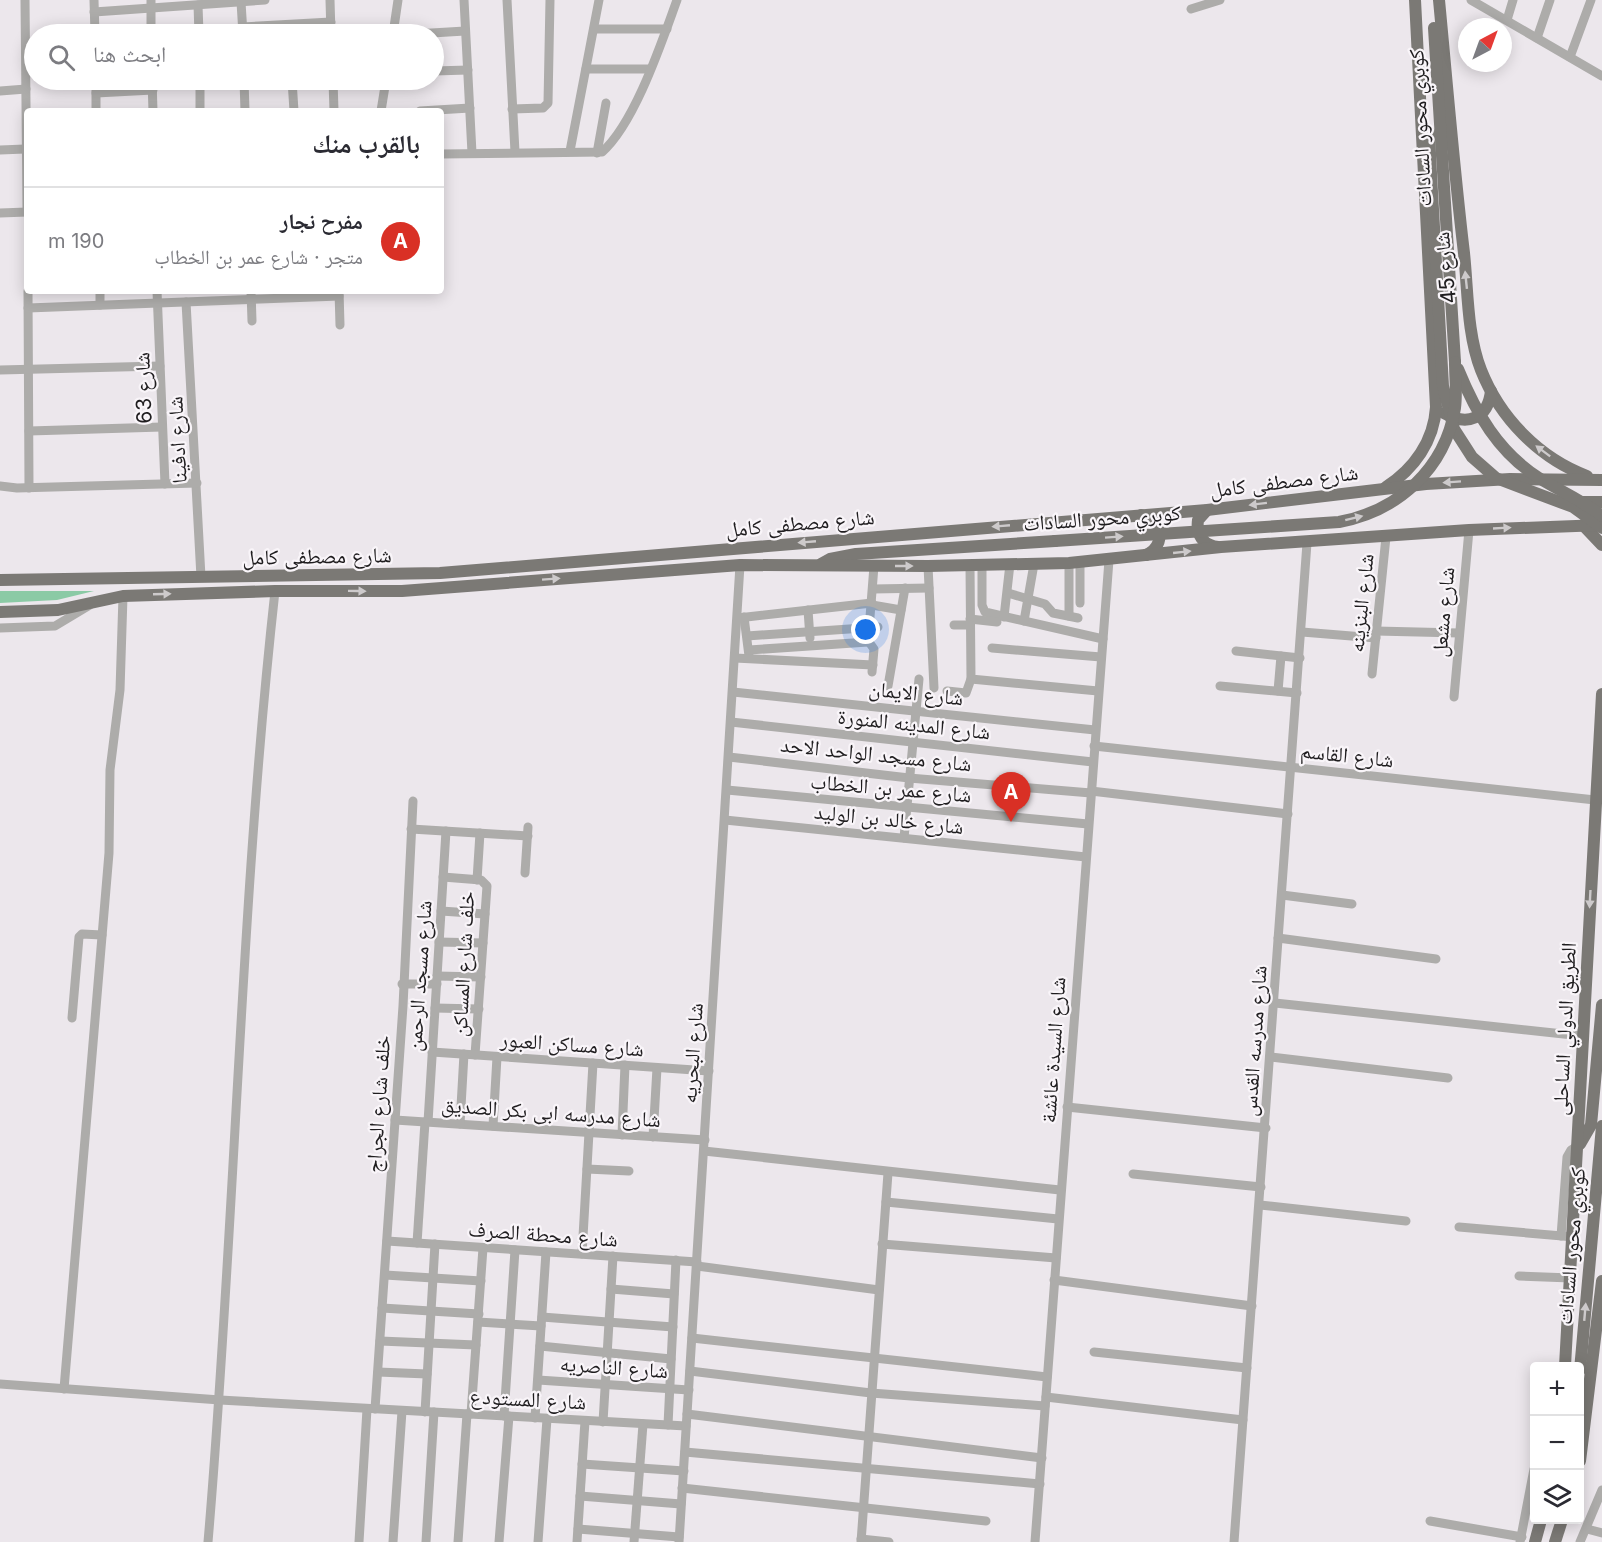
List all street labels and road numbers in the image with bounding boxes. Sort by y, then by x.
street label: كوبري محور السادات [1403,48,1441,207]
street label: شارع 45 [1429,231,1462,305]
street label: شارع 63 [129,352,158,424]
street label: شارع ادفينا [162,396,193,484]
street label: شارع مصطفى كامل [1208,459,1360,504]
street label: كوبري محور السادات [1022,500,1182,540]
street label: شارع مصطفى كامل [724,504,876,543]
street label: شارع مصطفى كامل [242,542,392,571]
street label: شارع البنزينه [1343,553,1380,654]
street label: شارع مشعل [1427,566,1460,658]
street label: شارع الايمان [867,676,965,711]
street label: شارع المدينه المنورة [836,704,992,745]
street label: شارع مسجد الواحد الاحد [779,732,973,777]
street label: شارع القاسم [1299,738,1395,774]
street label: شارع عمر بن الخطاب [809,769,973,808]
street label: شارع خالد بن الوليد [813,799,965,840]
street label: خلف شارع المساكن [447,891,480,1037]
street label: شارع مسجد الرحمن [401,900,438,1052]
street label: الطريق الدولي الساحلى [1547,942,1585,1116]
street label: شارع مدرسه القدس [1236,965,1273,1117]
street label: شارع السيدة عائشة [1035,976,1072,1124]
street label: شارع البحريه [676,1002,709,1104]
street label: شارع مساكن العبور [498,1026,645,1062]
street label: خلف شارع الجراج [361,1034,396,1174]
street label: شارع مدرسه ابى بكر الصديق [440,1092,662,1133]
street label: كوبري محور السادات [1552,1166,1595,1326]
street label: شارع محطة الصرف [467,1216,619,1253]
street label: شارع الناصريه [559,1351,669,1384]
street label: شارع المستودع [469,1383,587,1416]

